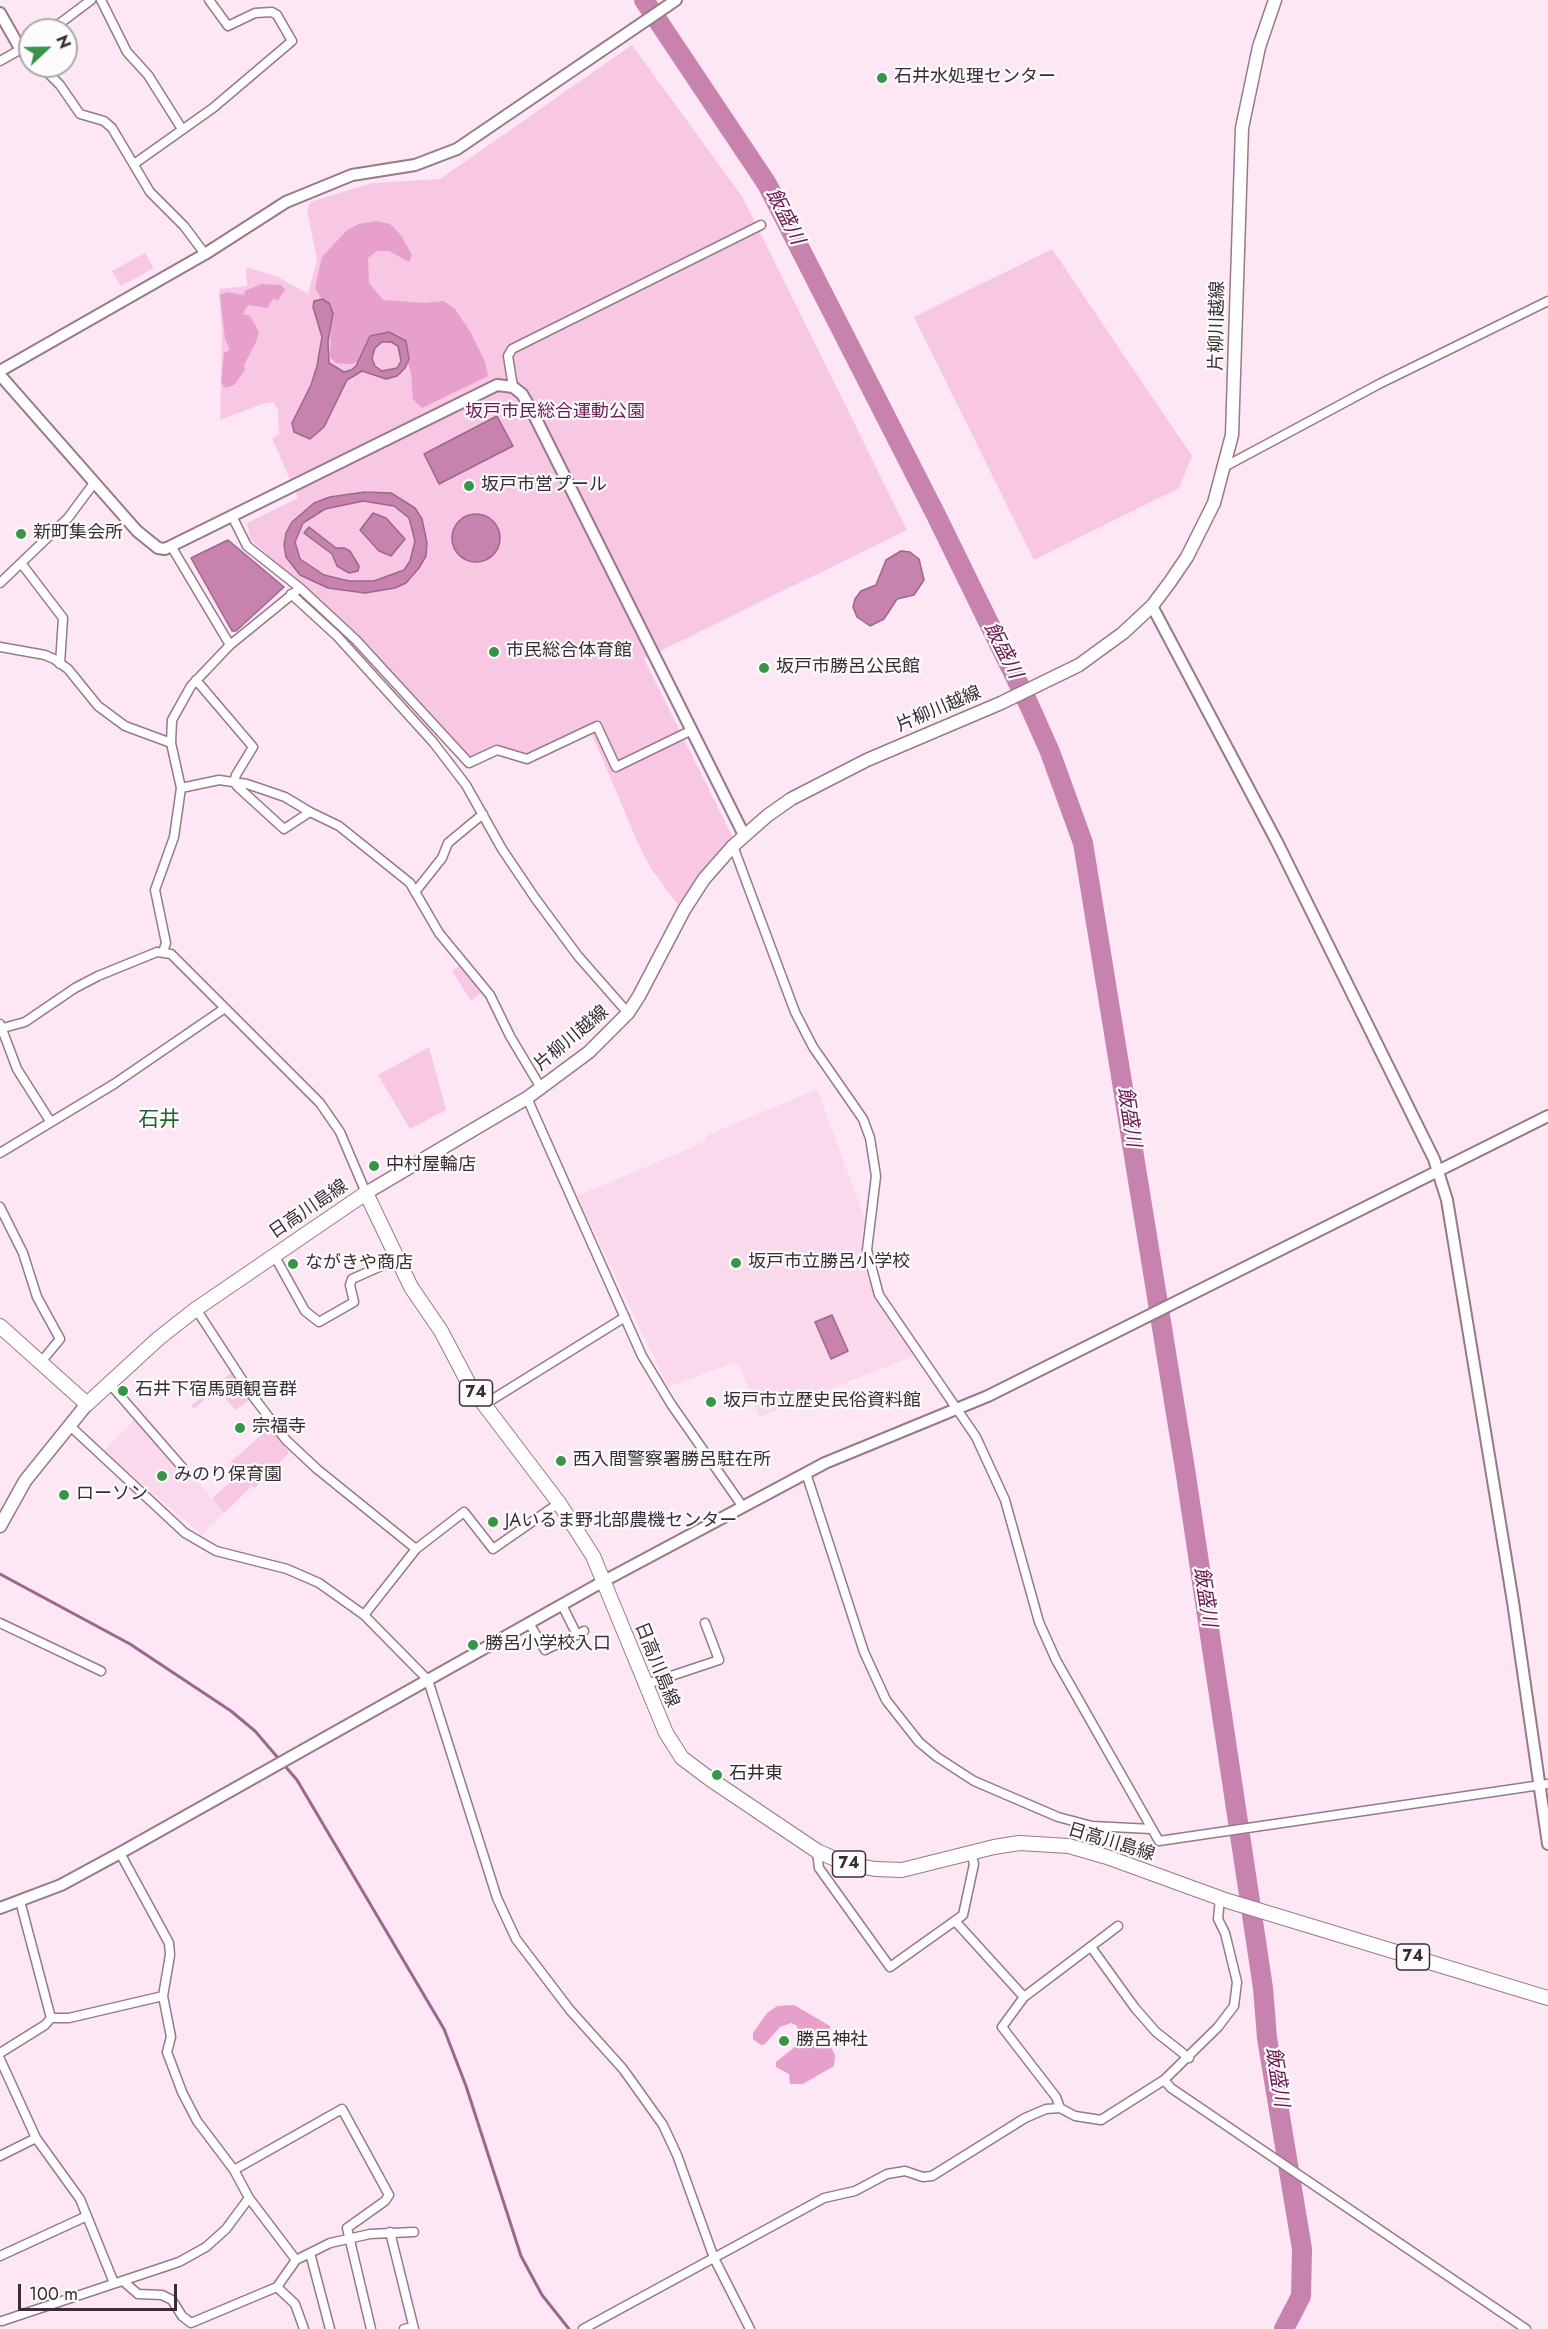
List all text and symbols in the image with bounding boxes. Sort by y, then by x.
north arrow [18,18,78,78]
text: N [50,32,76,52]
place label: 石井水処理センター [894,67,1056,89]
marker: 石井水処理センター [875,71,889,85]
water label: 飯盛川 [760,185,808,249]
street label: 片柳川越線 [1206,281,1230,371]
park label: 坂戸市民総合運動公園 [465,402,645,424]
place label: 坂戸市営プール [481,475,607,497]
marker: 坂戸市営プール [462,479,476,493]
place label: 新町集会所 [33,523,123,545]
marker: 新町集会所 [14,527,28,541]
water label: 飯盛川 [978,619,1026,683]
place label: 市民総合体育館 [506,641,632,663]
marker: 市民総合体育館 [487,645,501,659]
place label: 坂戸市勝呂公民館 [776,657,920,679]
marker: 坂戸市勝呂公民館 [757,661,771,675]
street label: 片柳川越線 [893,682,985,738]
street label: 片柳川越線 [531,1002,613,1076]
water label: 飯盛川 [1111,1085,1145,1149]
district label: 石井 [138,1108,180,1134]
place label: 中村屋輪店 [386,1155,476,1177]
marker: 中村屋輪店 [367,1159,381,1173]
street label: 日高川島線 [266,1176,352,1244]
place label: 坂戸市立勝呂小学校 [748,1252,910,1274]
place label: ながきや商店 [305,1253,413,1275]
marker: 坂戸市立勝呂小学校 [729,1256,743,1270]
marker: ながきや商店 [286,1257,300,1271]
place label: 石井下宿馬頭観音群 [135,1380,297,1402]
road number: 74 [460,1380,492,1406]
marker: 石井下宿馬頭観音群 [116,1384,130,1398]
place label: 坂戸市立歴史民俗資料館 [723,1391,921,1413]
marker: 坂戸市立歴史民俗資料館 [704,1395,718,1409]
place label: 宗福寺 [252,1417,306,1439]
marker: 宗福寺 [233,1421,247,1435]
place label: 西入間警察署勝呂駐在所 [573,1450,771,1472]
marker: 西入間警察署勝呂駐在所 [554,1454,568,1468]
place label: みのり保育園 [174,1465,282,1487]
marker: みのり保育園 [155,1469,169,1483]
place label: ローソン [76,1484,148,1506]
marker: ローソン [57,1488,71,1502]
place label: JAいるま野北部農機センター [505,1511,737,1533]
marker: JAいるま野北部農機センター [486,1515,500,1529]
water label: 飯盛川 [1187,1565,1221,1629]
street label: 日高川島線 [629,1619,683,1711]
place label: 勝呂小学校入口 [485,1634,611,1656]
marker: 勝呂小学校入口 [466,1638,480,1652]
place label: 石井東 [729,1764,783,1786]
marker: 石井東 [710,1768,724,1782]
street label: 日高川島線 [1065,1820,1157,1866]
road number: 74 [832,1851,866,1877]
road number: 74 [1396,1944,1430,1970]
place label: 勝呂神社 [796,2030,868,2052]
marker: 勝呂神社 [777,2034,791,2048]
water label: 飯盛川 [1259,2045,1293,2109]
scale bar [21,2272,180,2310]
text: 100 m [29,2281,78,2307]

